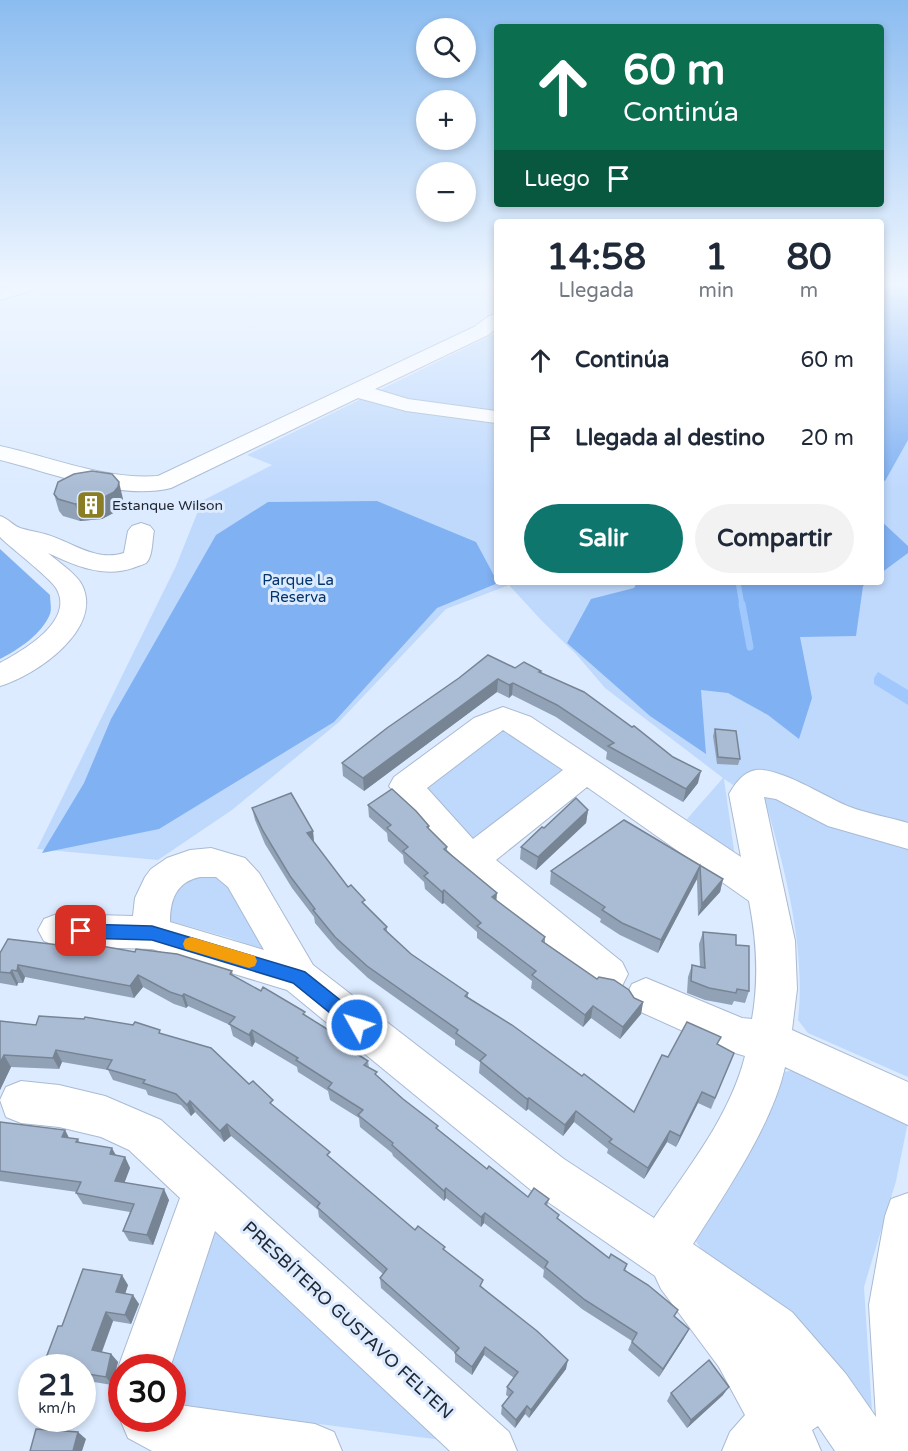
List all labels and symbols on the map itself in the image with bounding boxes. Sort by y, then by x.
building icon: Estanque Wilson [75,489,107,521]
place label: Estanque Wilson [112,497,223,514]
park label: Parque La Reserva [262,571,334,606]
pin [55,905,106,956]
position arrow [325,993,389,1057]
street label: PRESBÍTERO GUSTAVO FELTEN [238,1217,458,1423]
speed limit sign: 30 [108,1354,186,1432]

